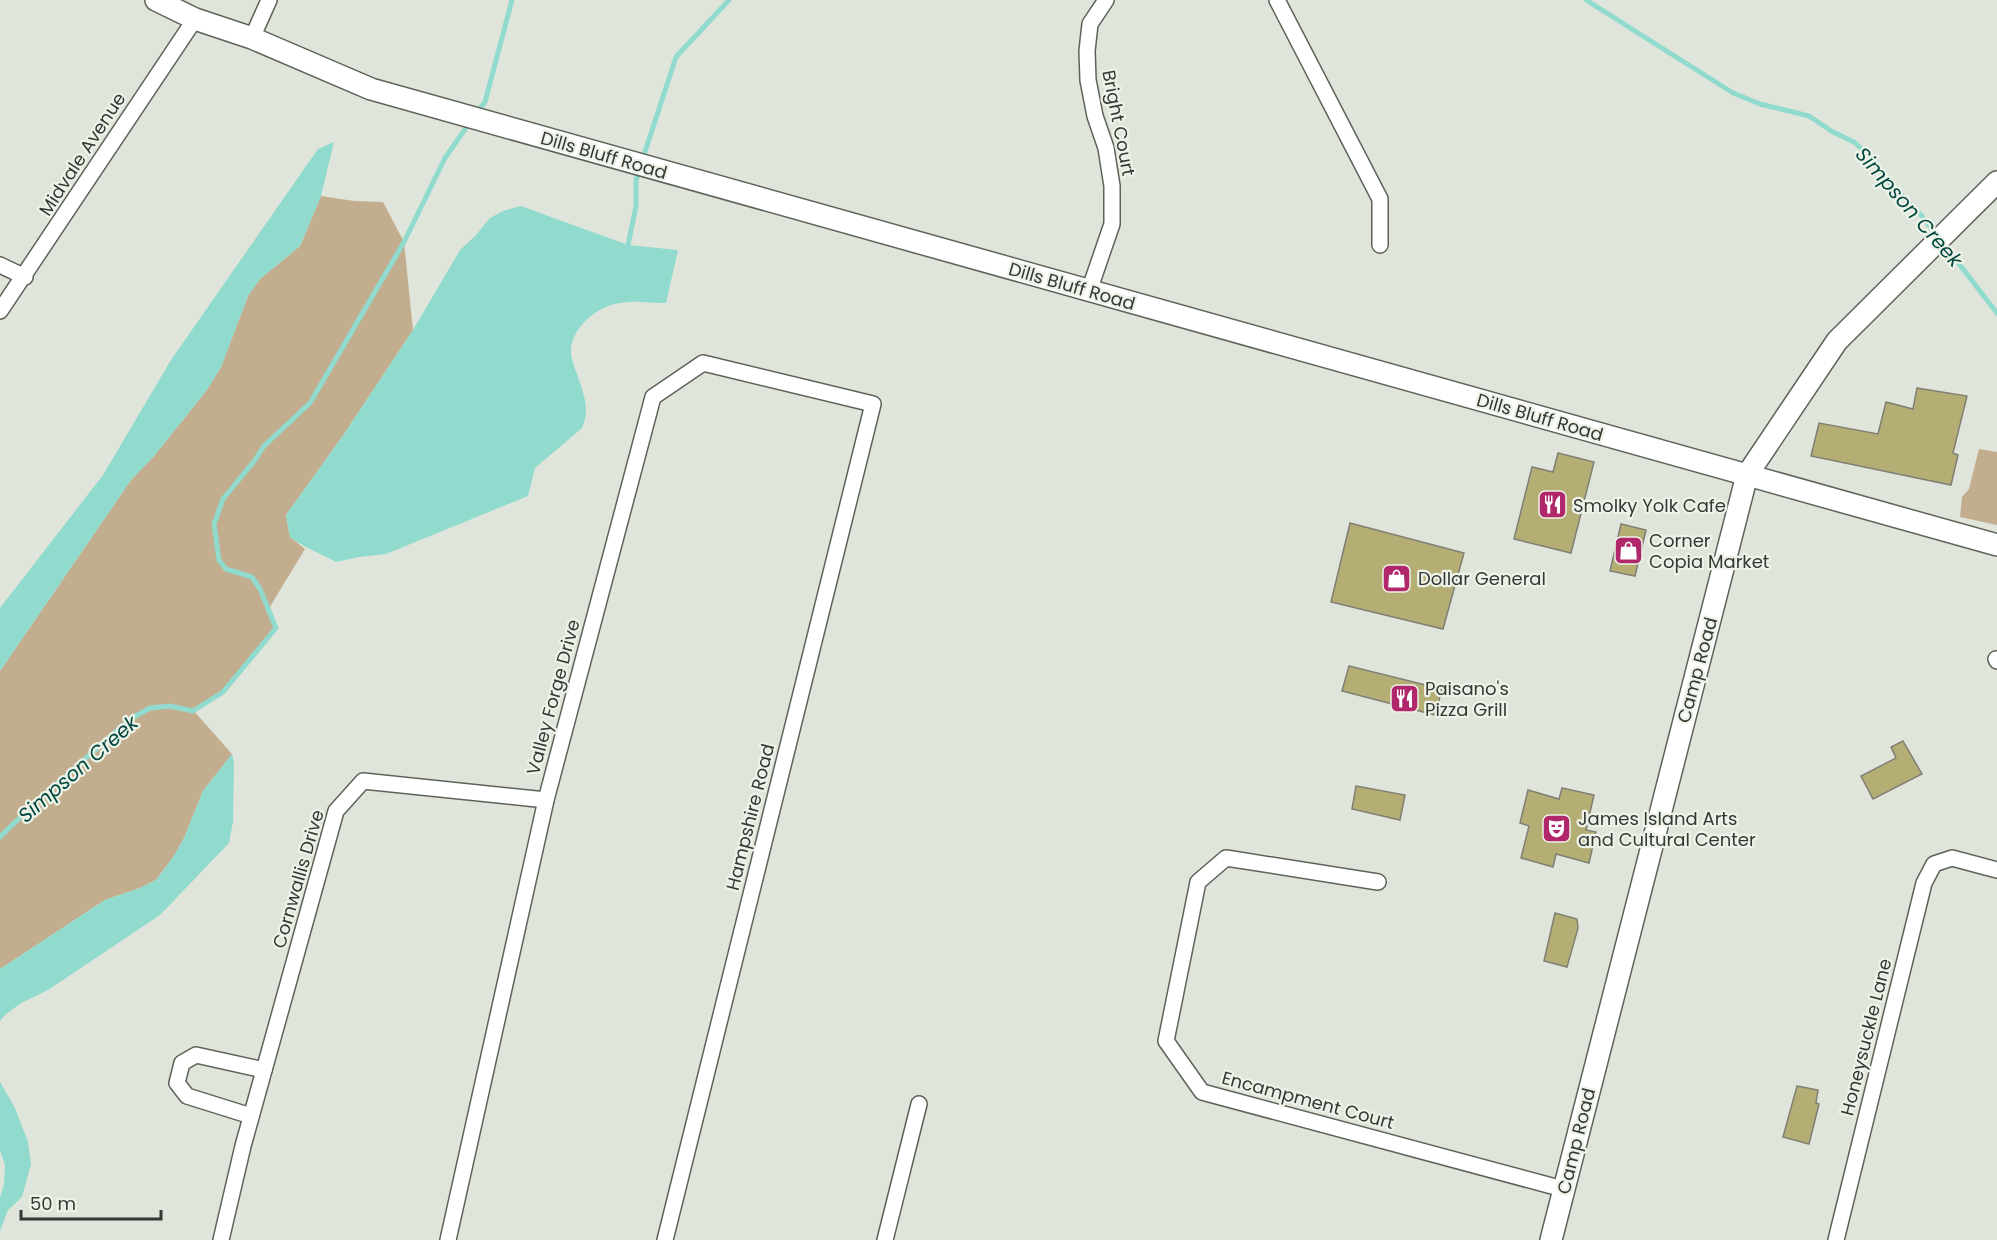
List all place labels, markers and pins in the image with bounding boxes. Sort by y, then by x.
restaurant icon: Smolky Yolk Cafe [1536,489,1568,521]
place label: Smolky Yolk Cafe [1573,493,1726,518]
place label: Corner Copia Market [1649,528,1769,574]
shop icon: Corner Copia Market [1612,534,1644,566]
shop icon: Dollar General [1381,562,1413,594]
place label: Dollar General [1418,566,1546,591]
place label: Paisano's Pizza Grill [1425,676,1509,722]
restaurant icon: Paisano's Pizza Grill [1388,682,1420,714]
place label: James Island Arts and Cultural Center [1578,806,1756,852]
theatre icon: James Island Arts and Cultural Center [1541,812,1573,844]

